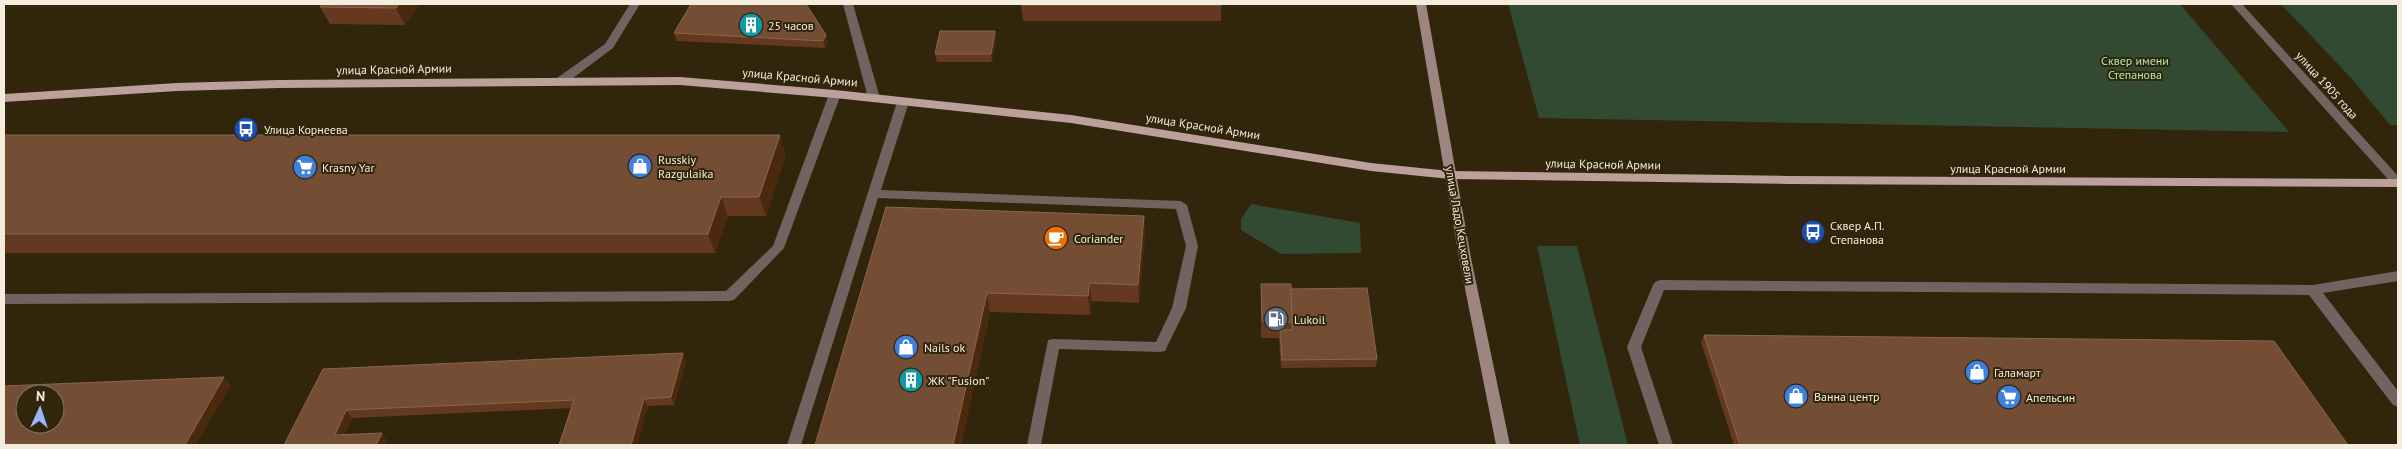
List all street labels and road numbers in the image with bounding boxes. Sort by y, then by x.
street label: улица 1905 года [2293,48,2361,122]
street label: улица Красной Армии [336,60,452,78]
street label: улица Красной Армии [742,64,858,90]
street label: улица Красной Армии [1145,110,1261,142]
street label: улица Красной Армии [1545,155,1661,173]
street label: улица Красной Армии [1950,161,2066,176]
street label: улица Ладо Кецховели [1442,165,1478,285]

